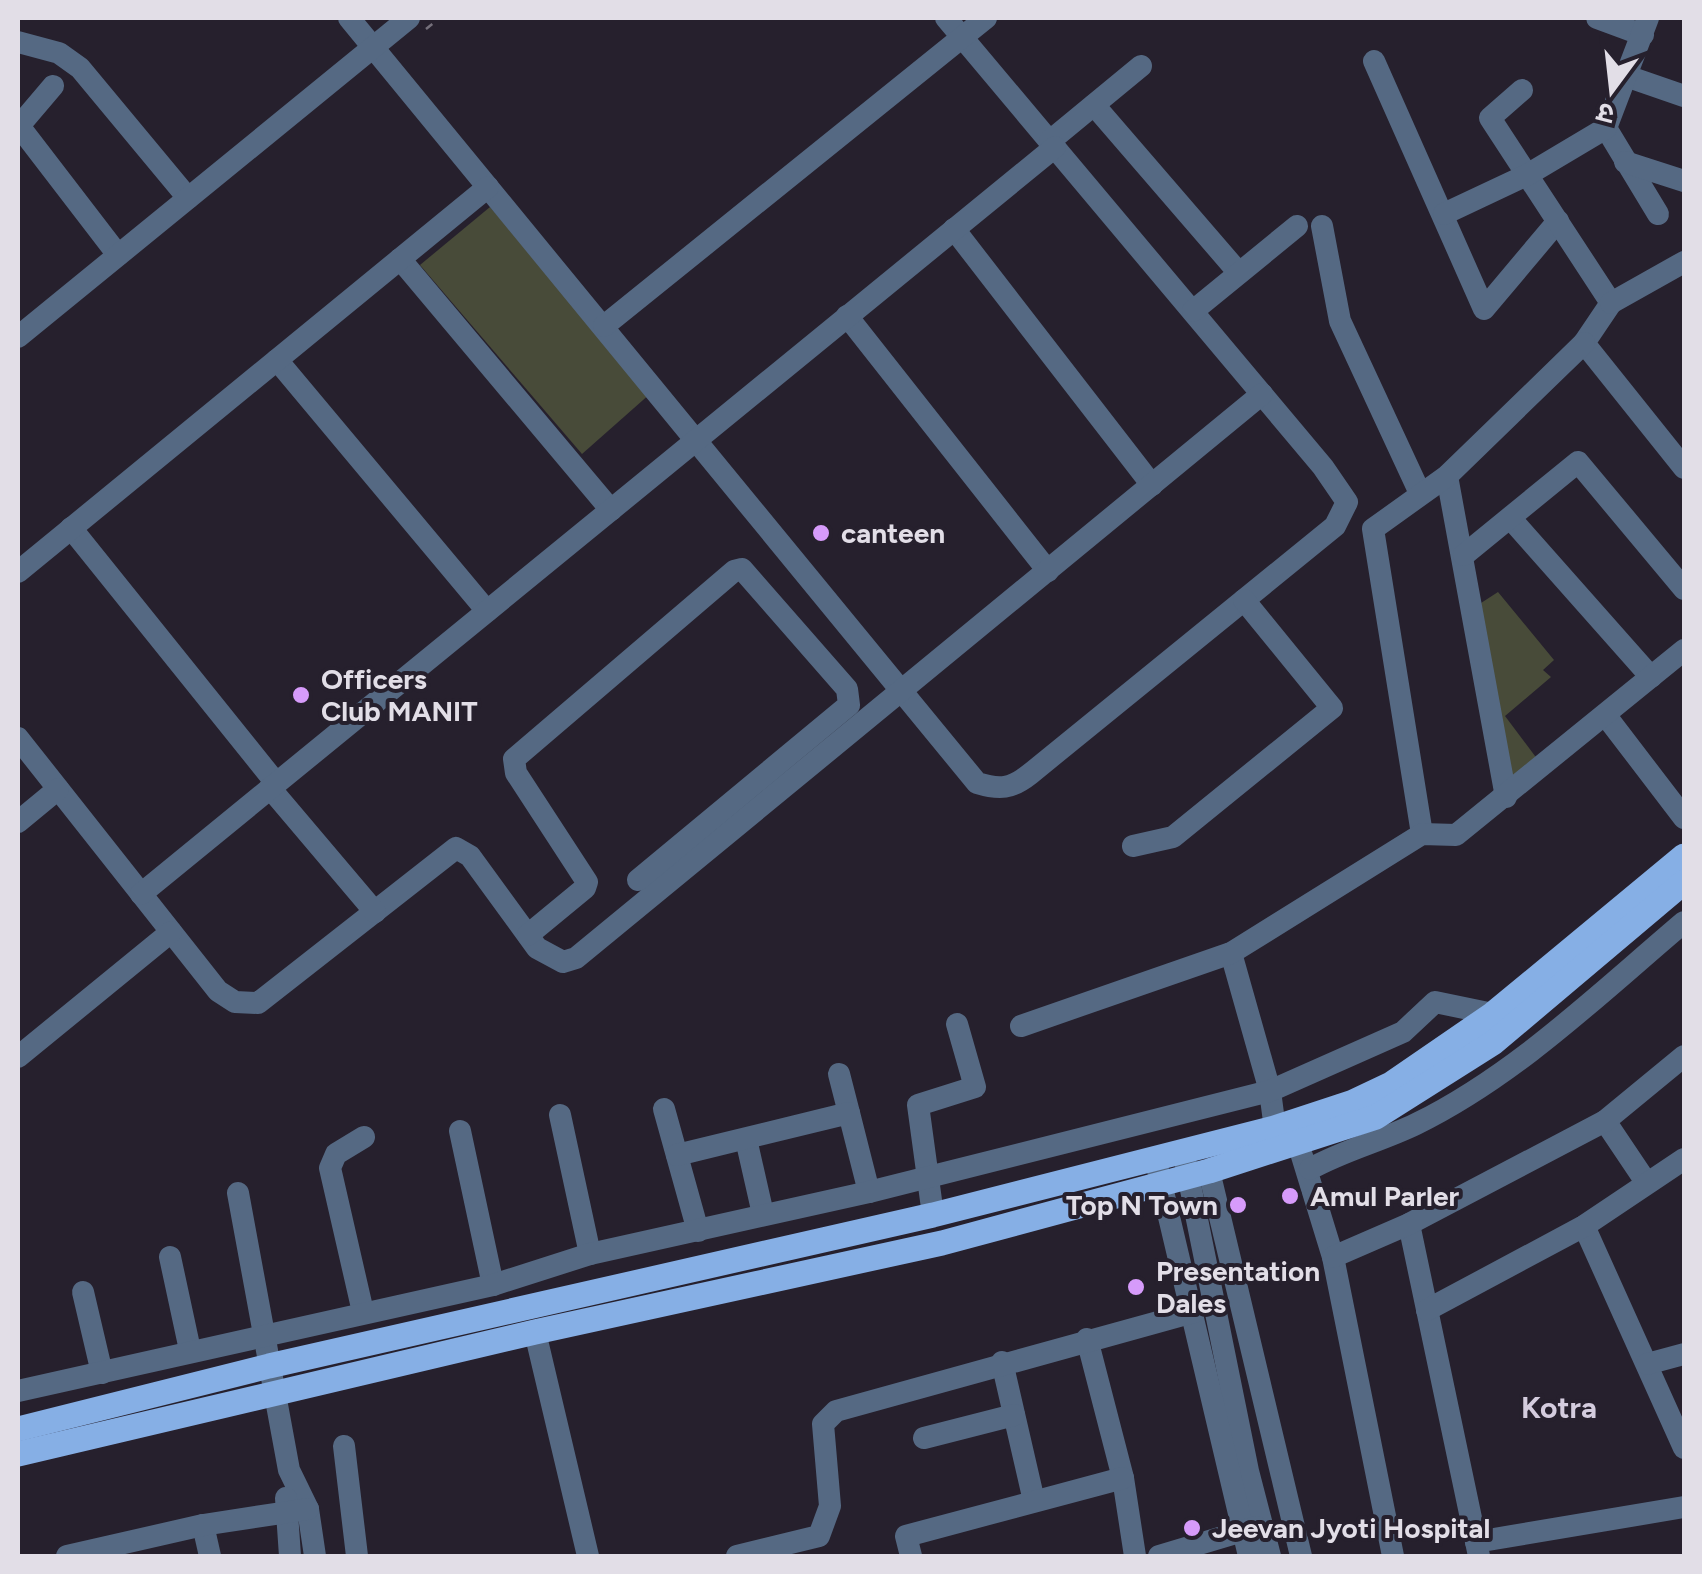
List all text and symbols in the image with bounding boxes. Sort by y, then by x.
north arrow [1562,40,1662,140]
text: उ [1593,95,1618,133]
place label: canteen [841,516,945,550]
marker: canteen [810,522,832,544]
place label: Officers Club MANIT [321,662,478,728]
marker: Officers Club MANIT [290,684,312,706]
place label: Amul Parler [1310,1179,1459,1213]
marker: Amul Parler [1279,1185,1301,1207]
place label: Top N Town [1066,1188,1218,1222]
marker: Top N Town [1227,1194,1249,1216]
place label: Presentation Dales [1156,1254,1320,1320]
marker: Presentation Dales [1125,1276,1147,1298]
district label: Kotra [1521,1389,1597,1426]
place label: Jeevan Jyoti Hospital [1212,1511,1490,1545]
marker: Jeevan Jyoti Hospital [1181,1517,1203,1539]

